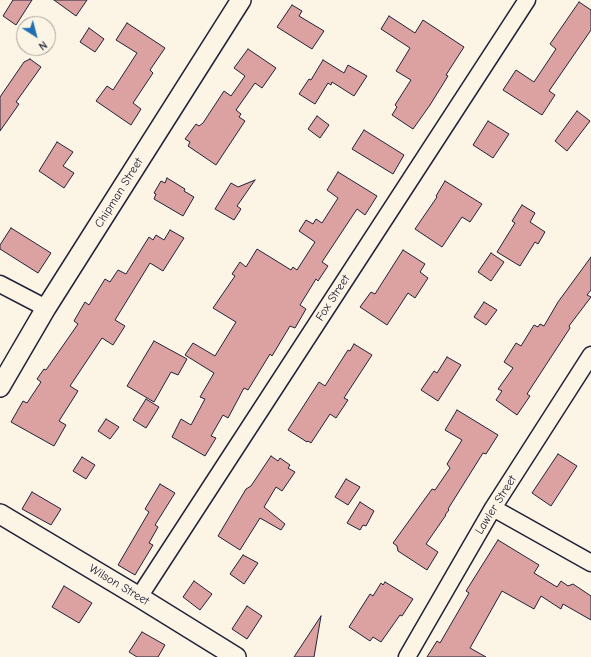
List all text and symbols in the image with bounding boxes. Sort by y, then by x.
north arrow [16,16,56,56]
text: N [36,38,49,53]
street label: Chipman Street [92,155,146,231]
street label: Fox Street [313,272,353,324]
street label: Lawler Street [472,473,520,537]
street label: Wilson Street [86,561,152,609]

